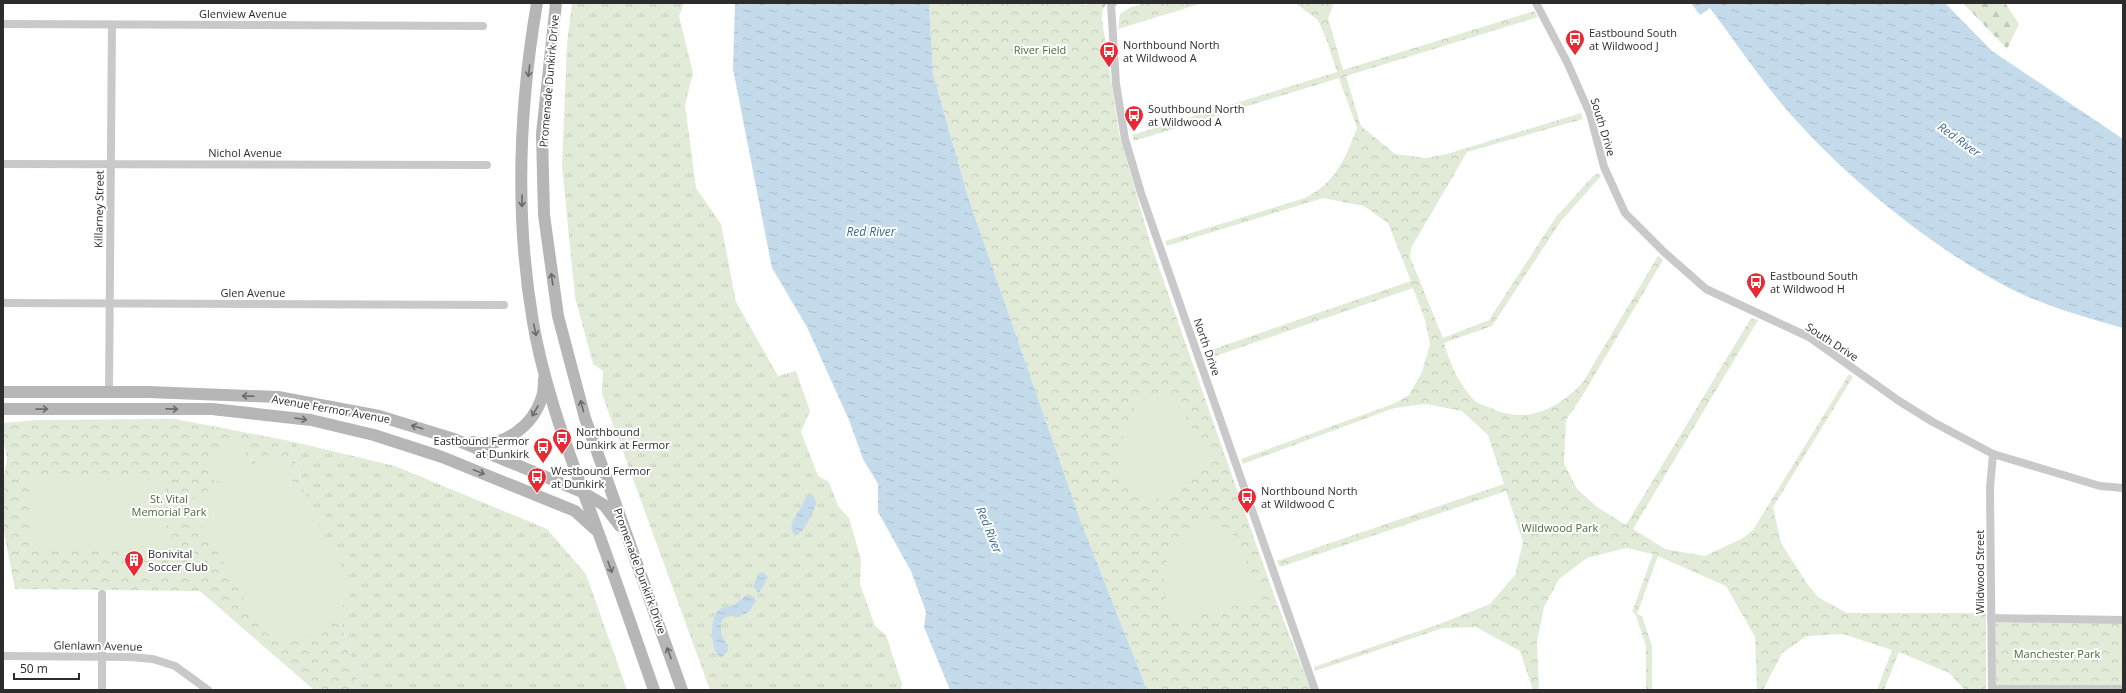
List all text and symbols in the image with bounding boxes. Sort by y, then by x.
street label: Glenview Avenue [199,6,287,21]
street label: Promenade Dunkirk Drive [535,14,562,148]
place label: Eastbound South at Wildwood J [1589,25,1677,53]
bus stop icon: Eastbound South at Wildwood J [1564,28,1586,56]
place label: Northbound North at Wildwood A [1123,37,1220,65]
bus stop icon: Northbound North at Wildwood A [1098,40,1120,68]
park label: River Field [1014,42,1066,57]
one-way arrow [525,64,532,77]
street label: South Drive [1588,96,1619,158]
place label: Southbound North at Wildwood A [1148,101,1245,129]
bus stop icon: Southbound North at Wildwood A [1123,104,1145,132]
water label: Red River [1934,118,1985,162]
street label: Nichol Avenue [208,145,282,160]
street label: Killarney Street [90,170,107,248]
one-way arrow [518,194,526,207]
water label: Red River [846,223,897,240]
place label: Eastbound South at Wildwood H [1770,268,1858,296]
bus stop icon: Eastbound South at Wildwood H [1745,271,1767,299]
one-way arrow [549,273,556,286]
street label: Glen Avenue [221,285,285,300]
street label: North Drive [1191,316,1224,378]
street label: South Drive [1803,319,1861,364]
one-way arrow [531,323,539,336]
street label: Avenue Fermor Avenue [271,391,391,426]
one-way arrow [242,392,255,400]
one-way arrow [577,400,585,413]
one-way arrow [35,405,48,413]
one-way arrow [165,405,178,412]
one-way arrow [531,405,539,417]
one-way arrow [295,415,308,423]
one-way arrow [411,423,424,430]
place label: Northbound Dunkirk at Fermor [576,424,670,452]
bus stop icon: Northbound Dunkirk at Fermor [551,427,573,455]
place label: Eastbound Fermor at Dunkirk [434,433,529,461]
bus stop icon: Eastbound Fermor at Dunkirk [532,436,554,464]
place label: Westbound Fermor at Dunkirk [551,463,651,491]
bus stop icon: Westbound Fermor at Dunkirk [526,466,548,494]
one-way arrow [473,468,485,476]
place label: Northbound North at Wildwood C [1261,483,1358,511]
bus stop icon: Northbound North at Wildwood C [1236,486,1258,514]
park label: St. Vital Memorial Park [132,491,207,519]
water label: Red River [972,504,1007,557]
street label: Promenade Dunkirk Drive [611,506,670,636]
park label: Wildwood Park [1522,520,1599,535]
street label: Wildwood Street [1972,530,1987,614]
place label: Bonivital Soccer Club [148,546,208,574]
building icon: Bonivital Soccer Club [123,549,145,577]
one-way arrow [607,561,615,573]
street label: Glenlawn Avenue [53,637,143,654]
park label: Manchester Park [2014,646,2101,661]
one-way arrow [665,648,673,660]
scale bar [14,655,79,681]
text: 50 m [20,660,48,677]

